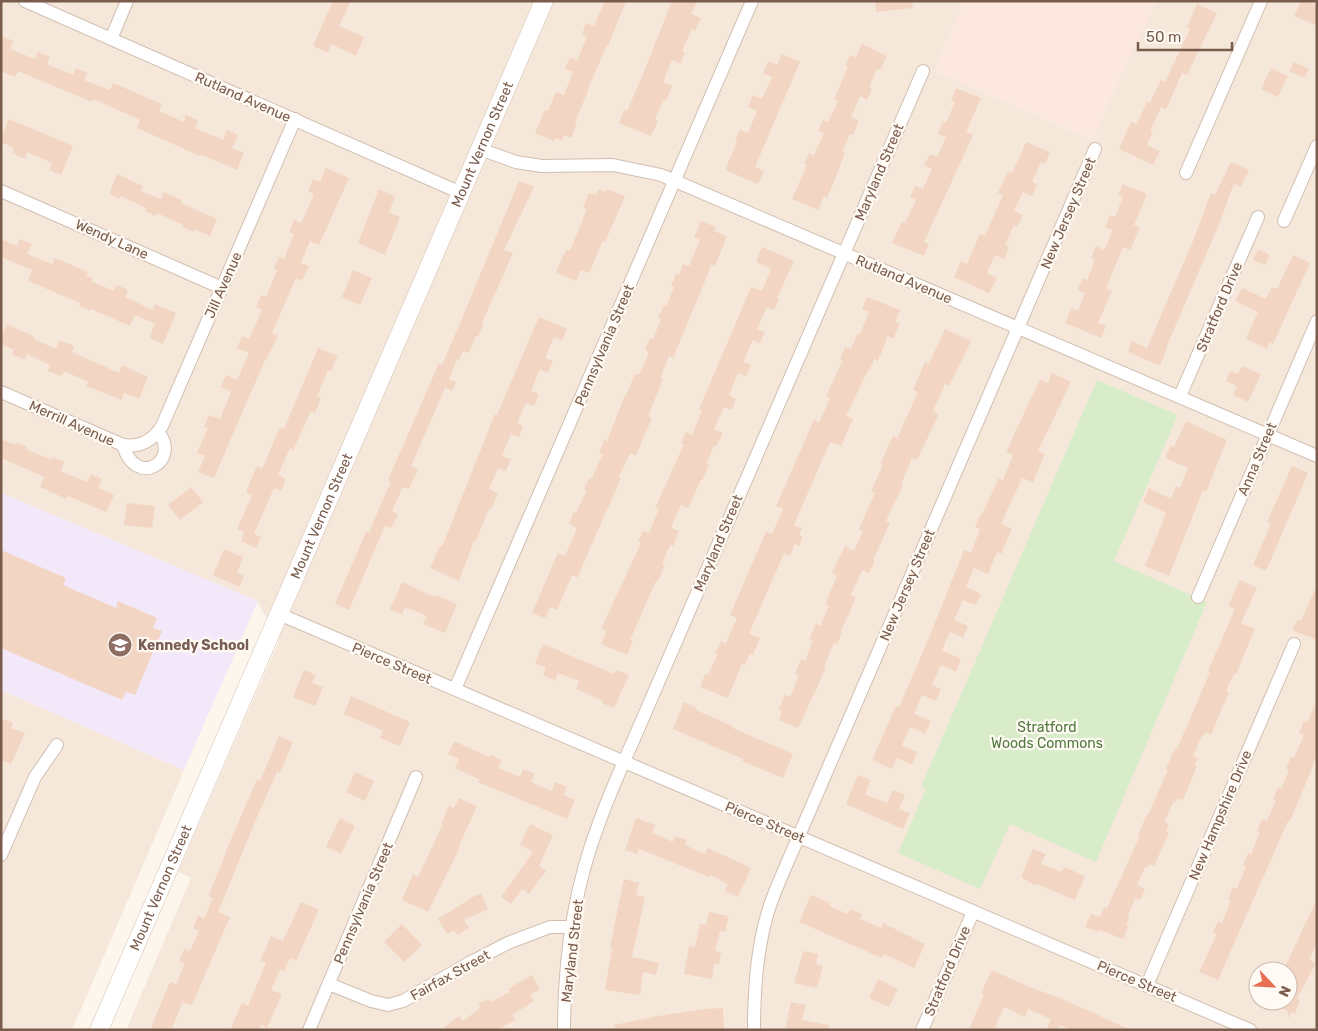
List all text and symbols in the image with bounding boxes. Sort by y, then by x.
scale bar [1138,20,1232,52]
text: 50 m [1146,28,1181,46]
street label: Rutland Avenue [192,69,293,126]
street label: Mount Vernon Street [448,79,517,210]
street label: Maryland Street [851,121,908,223]
street label: New Jersey Street [1037,154,1100,272]
street label: Wendy Lane [73,216,151,263]
street label: Jill Avenue [201,249,246,321]
street label: Rutland Avenue [853,251,955,307]
street label: Stratford Drive [1193,259,1246,355]
street label: Pennsylvania Street [571,281,638,409]
street label: Merrill Avenue [26,397,117,450]
street label: Anna Street [1234,420,1281,498]
street label: Mount Vernon Street [287,450,357,582]
street label: Maryland Street [690,492,747,594]
street label: New Jersey Street [876,526,939,644]
school or university icon: Kennedy School [107,632,133,658]
place label: Kennedy School [138,637,249,654]
street label: Pierce Street [349,639,435,688]
park label: Stratford Woods Commons [991,719,1103,752]
street label: New Hampshire Drive [1185,748,1256,883]
street label: Pierce Street [722,798,808,847]
street label: Mount Vernon Street [126,822,196,953]
street label: Pennsylvania Street [330,839,397,967]
street label: Maryland Street [558,898,587,1004]
street label: Stratford Drive [921,923,974,1019]
street label: Fairfax Street [407,946,494,1004]
street label: Pierce Street [1094,957,1180,1006]
north arrow [1248,961,1298,1011]
text: N [1274,983,1294,999]

